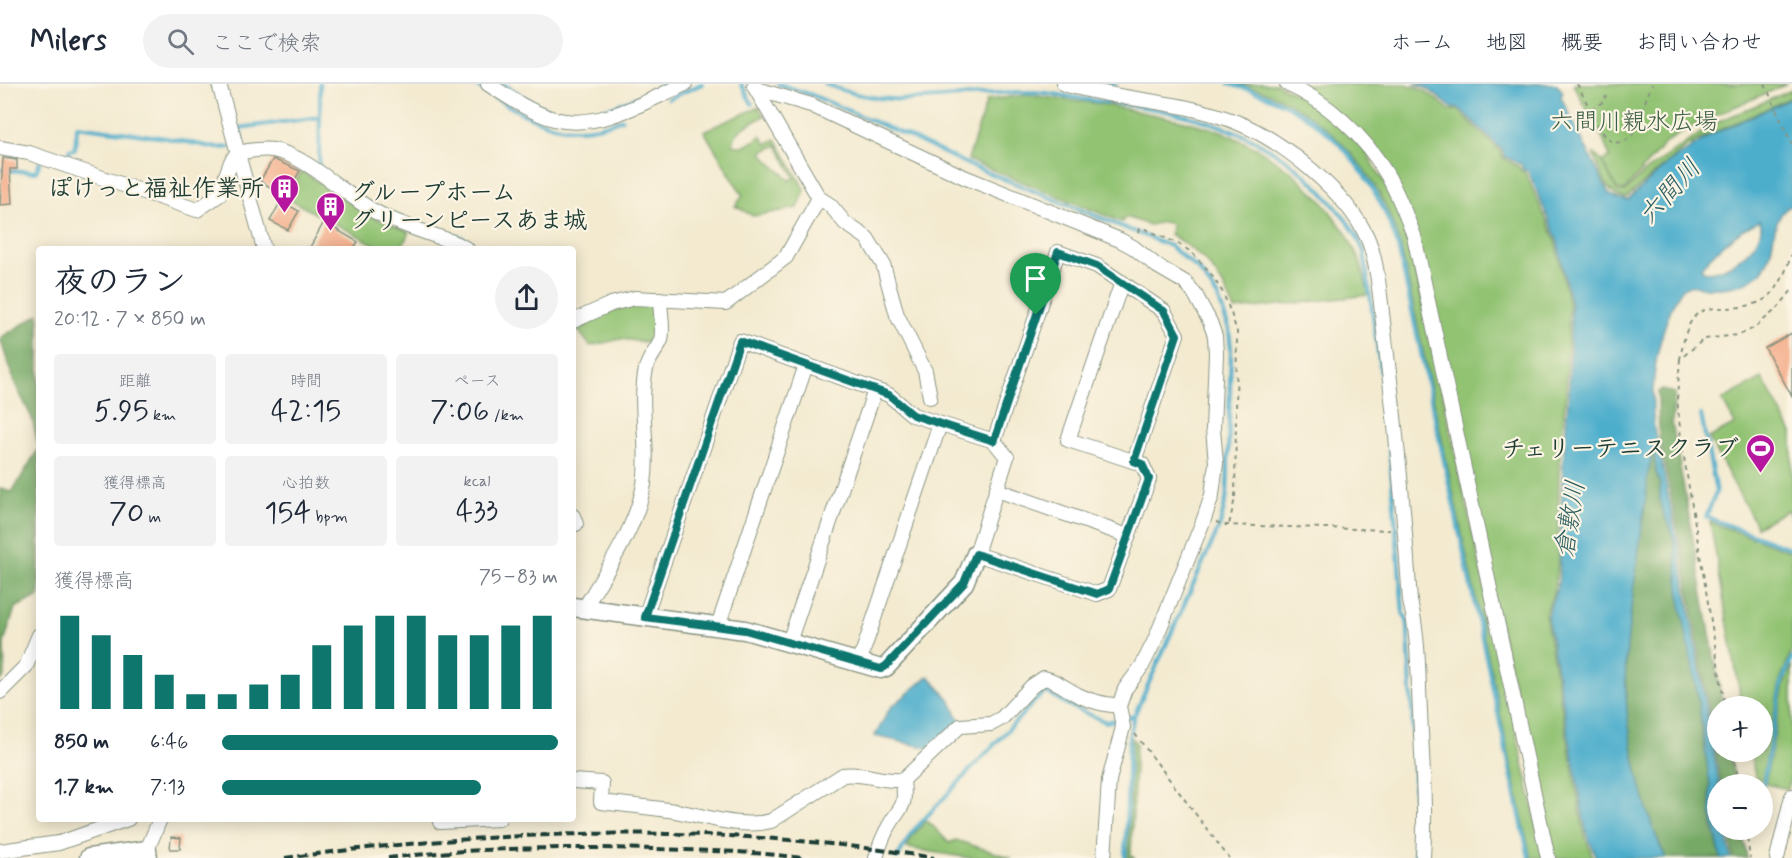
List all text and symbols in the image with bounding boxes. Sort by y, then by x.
search box [143,14,563,68]
text: Milers [30,23,107,60]
icon: search [164,25,197,58]
text: ホーム [1391,29,1453,57]
text: 地図 [1486,29,1528,57]
text: 概要 [1561,29,1603,57]
text: お問い合わせ [1636,29,1762,57]
text: ここで検索 [212,30,322,58]
park label: 六間川親水広場 [1550,107,1718,138]
water label: 六間川 [1632,152,1709,233]
building icon: ぽけっと福祉作業所 [269,172,301,214]
place label: ぽけっと福祉作業所 [48,174,264,205]
place label: グループホーム グリーンピースあま城 [351,178,587,237]
building icon: グループホーム グリーンピースあま城 [314,190,346,232]
pin [1010,253,1061,315]
text: 夜のラン [54,261,186,305]
icon: arrive [1019,262,1052,295]
button: share [495,266,558,329]
text: 20:12 · 7 × 850 m [54,306,206,333]
text: 距離 [119,371,151,392]
text: 時間 [290,371,322,392]
text: ペース [453,371,501,392]
text: 5.95 [94,392,149,431]
text: 42:15 [271,392,341,431]
text: 7:06 [430,392,489,431]
text: km [149,405,176,426]
text: /km [489,405,524,426]
sports icon: チェリーテニスクラブ [1744,432,1776,474]
place label: チェリーテニスクラブ [1501,434,1739,465]
text: kcal [464,471,490,492]
text: 獲得標高 [103,473,167,494]
text: 心拍数 [282,473,330,494]
water label: 倉敷川 [1548,478,1594,560]
text: 433 [456,492,498,531]
text: 70 [109,494,144,533]
text: 154 [264,494,311,533]
text: m [144,507,161,528]
text: bpm [311,507,348,528]
text: 75–83 m [479,564,558,591]
text: 獲得標高 [54,568,134,595]
map controls [1707,696,1773,840]
button: + [1707,696,1773,762]
text: 850 m [54,729,109,756]
text: 6:46 [150,729,188,756]
text: 1.7 km [54,774,114,801]
text: 7:13 [150,774,185,801]
button: − [1707,774,1773,840]

